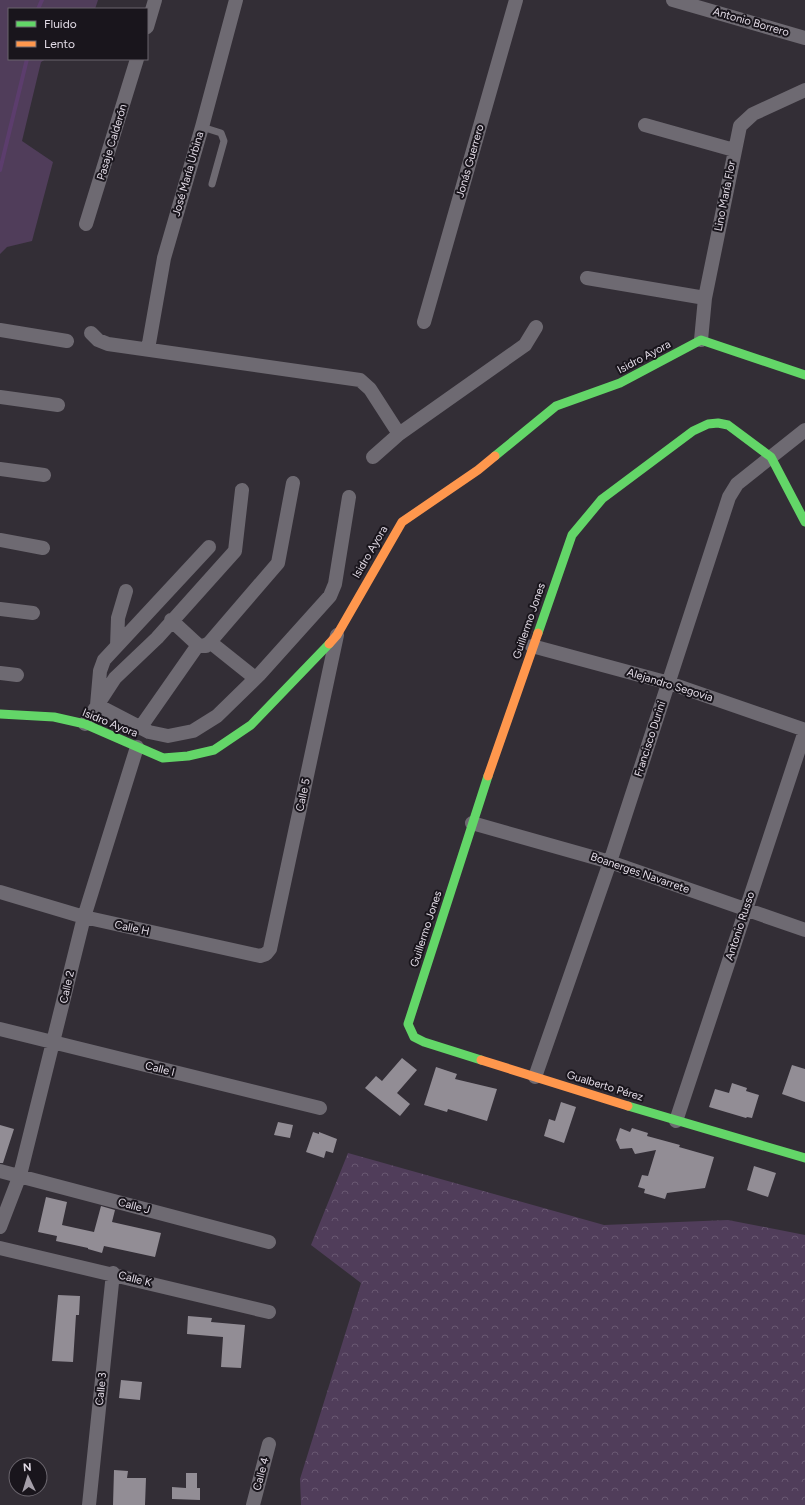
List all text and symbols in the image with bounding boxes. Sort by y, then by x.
street label: Antonio Borrero [711,5,791,39]
legend [8,8,148,60]
text: Fluido [44,17,77,31]
text: Lento [44,37,75,51]
street label: Pasaje Calderón [94,102,130,182]
street label: Jonás Guerrero [453,123,487,199]
street label: José María Urbina [170,130,206,218]
street label: Lino María Flor [712,159,738,232]
street label: Isidro Ayora [615,338,673,376]
street label: Isidro Ayora [350,523,390,581]
street label: Guillermo Jones [510,581,548,661]
street label: Alejandro Segovia [625,666,715,704]
street label: Francisco Durini [632,700,668,778]
street label: Isidro Ayora [80,706,140,740]
street label: Calle 5 [293,777,313,813]
street label: Boanerges Navarrete [589,850,691,896]
street label: Guillermo Jones [408,889,444,969]
street label: Antonio Russo [723,890,757,962]
street label: Calle H [113,918,151,938]
street label: Calle 2 [57,969,77,1005]
street label: Calle I [144,1059,176,1079]
street label: Gualberto Pérez [565,1068,645,1104]
street label: Calle J [116,1195,152,1217]
street label: Calle K [117,1269,153,1289]
street label: Calle 3 [93,1372,109,1406]
street label: Calle 4 [250,1456,272,1492]
north arrow [8,1457,48,1497]
text: N [23,1461,32,1474]

